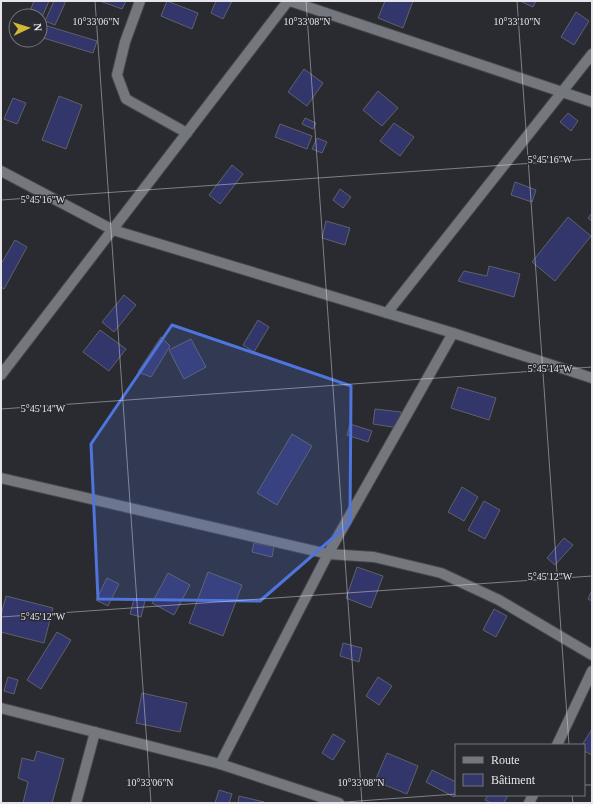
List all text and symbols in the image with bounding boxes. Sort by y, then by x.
north arrow [8,8,48,48]
text: 10°33'06"N [72,16,120,27]
text: 10°33'08"N [283,16,331,27]
text: 10°33'10"N [493,16,541,27]
text: N [32,23,44,32]
text: 5°45'16"W [528,154,573,165]
text: 5°45'16"W [21,194,66,205]
text: 5°45'14"W [528,363,573,374]
text: 5°45'14"W [21,403,66,414]
text: 5°45'12"W [528,571,573,582]
text: 5°45'12"W [21,611,66,622]
legend [455,744,585,796]
text: Route [491,753,520,767]
text: Bâtiment [491,773,536,787]
text: 10°33'06"N [126,777,174,788]
text: 10°33'08"N [337,777,385,788]

